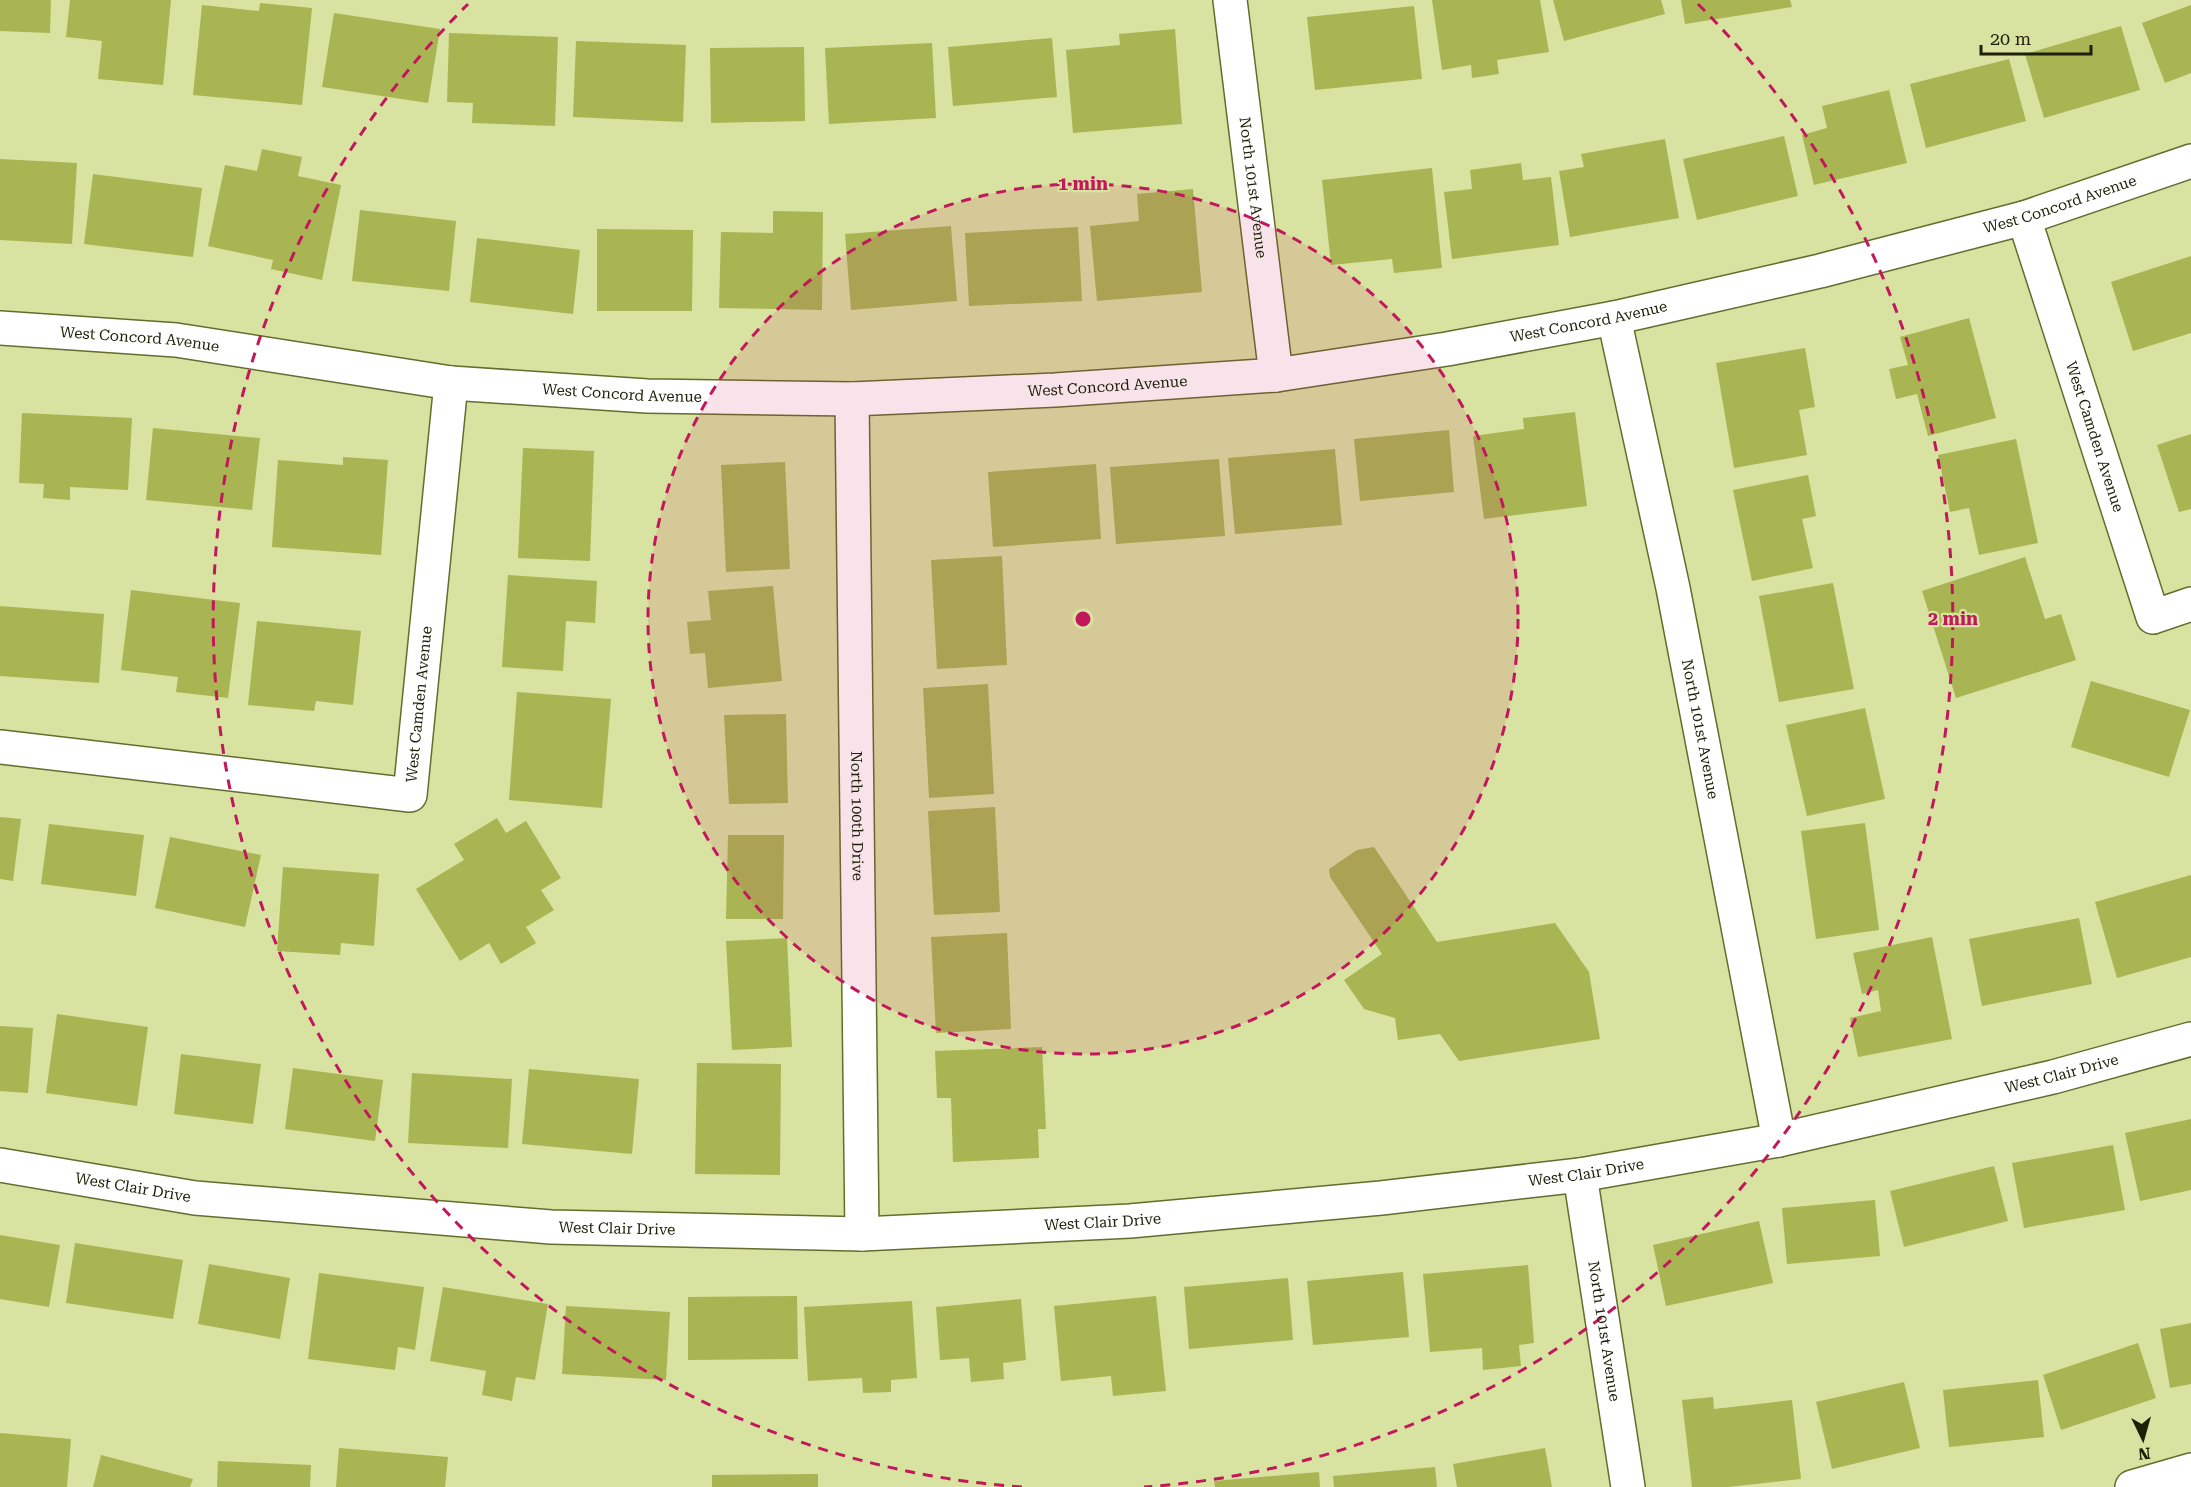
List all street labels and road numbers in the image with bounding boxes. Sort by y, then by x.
street label: North 101st Avenue [1235,116,1271,259]
street label: West Concord Avenue [1981,171,2139,237]
street label: West Concord Avenue [1508,297,1669,346]
street label: West Concord Avenue [59,323,220,356]
street label: West Camden Avenue [2062,359,2127,514]
street label: West Concord Avenue [1027,372,1188,400]
street label: West Concord Avenue [541,380,702,406]
street label: West Camden Avenue [402,625,436,783]
street label: North 101st Avenue [1678,658,1722,801]
street label: North 100th Drive [847,751,867,881]
street label: West Clair Drive [2003,1050,2121,1097]
street label: West Clair Drive [1527,1155,1645,1190]
street label: West Clair Drive [74,1169,192,1206]
street label: West Clair Drive [1044,1209,1162,1234]
street label: West Clair Drive [558,1218,676,1239]
street label: North 101st Avenue [1584,1260,1624,1403]

